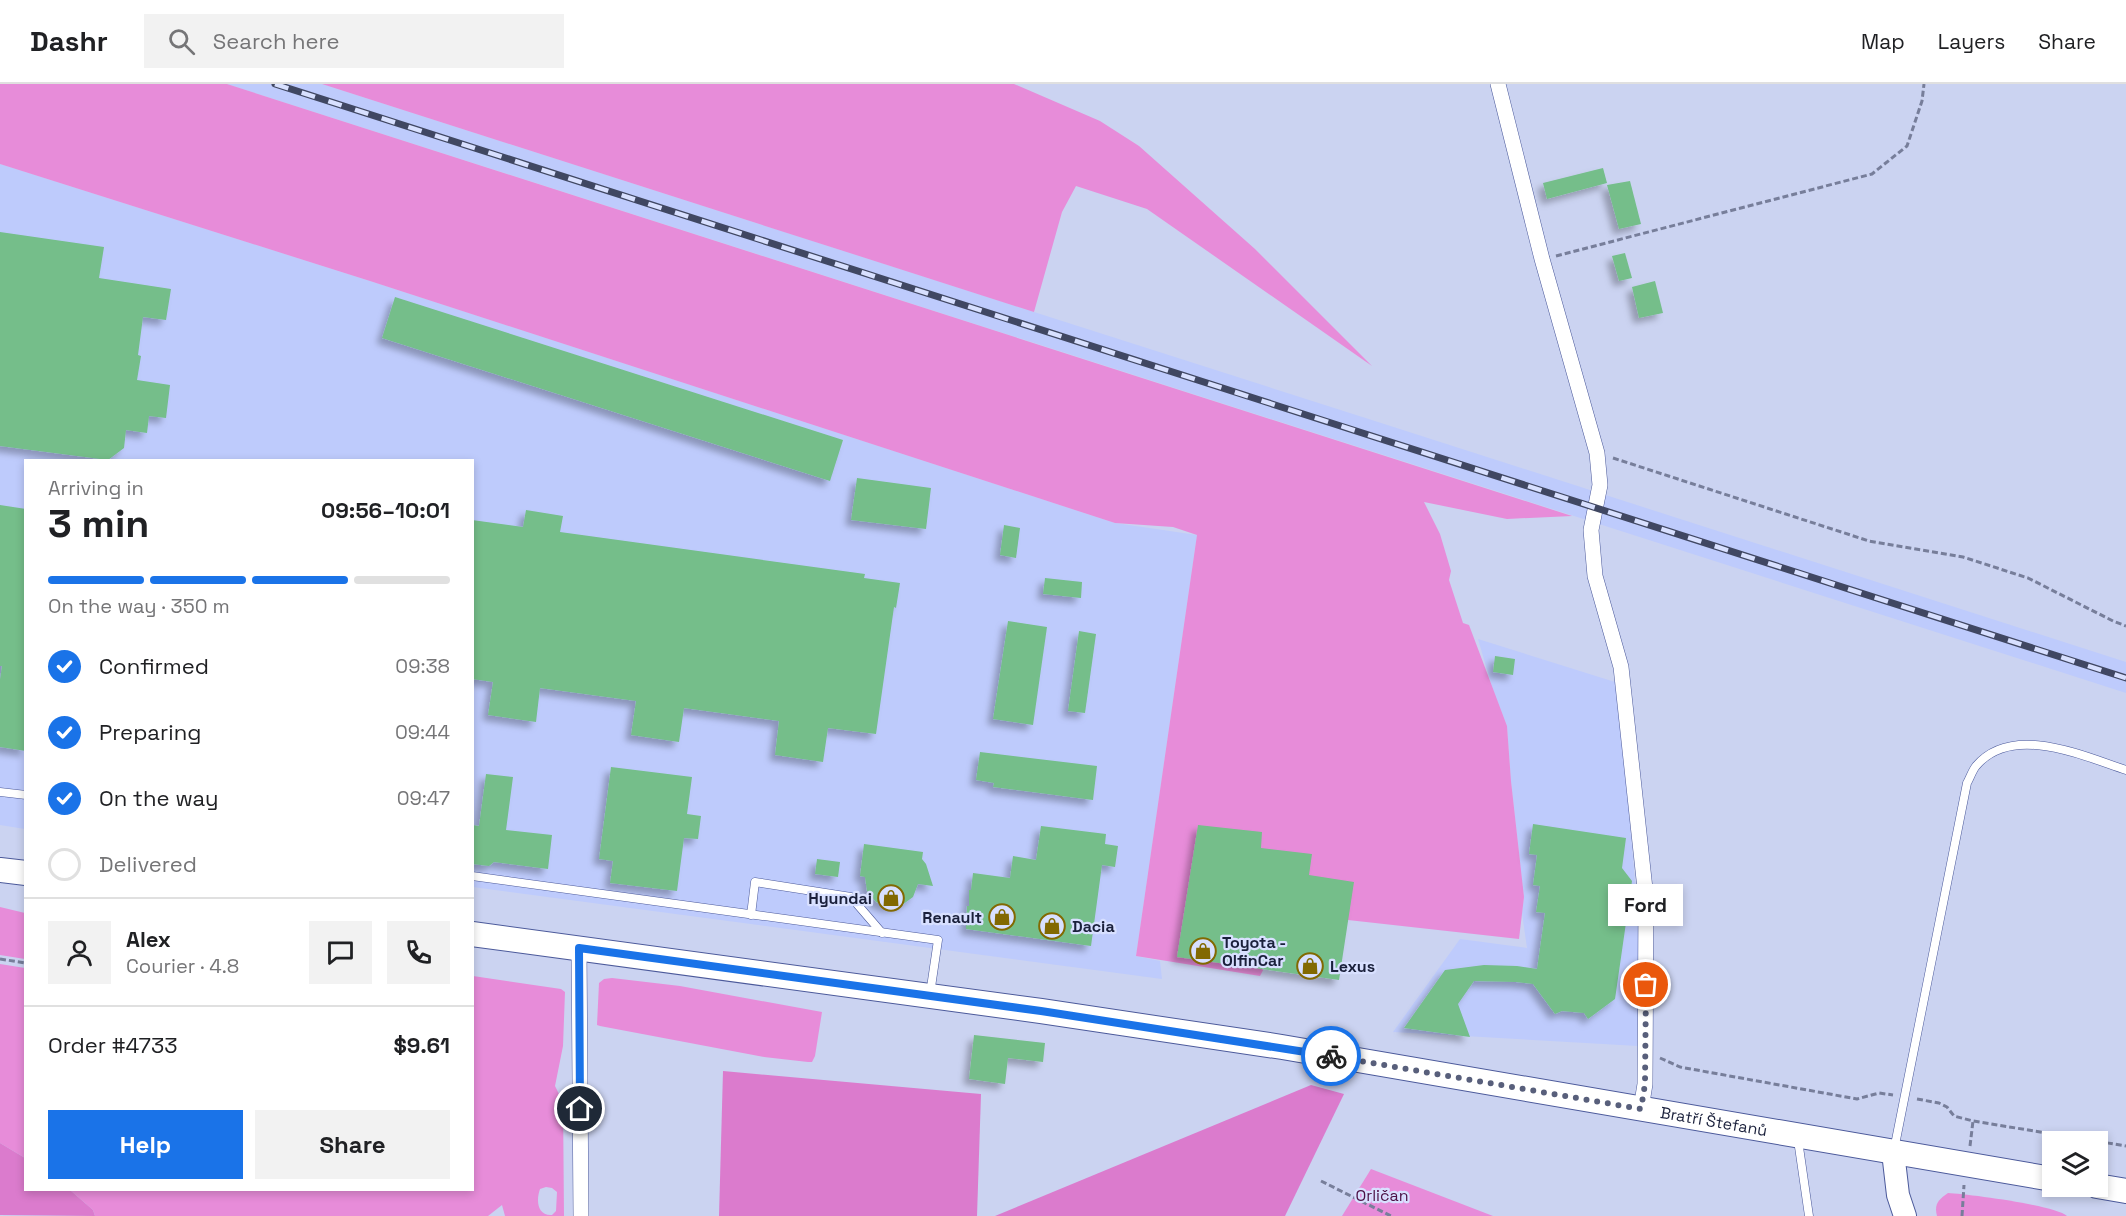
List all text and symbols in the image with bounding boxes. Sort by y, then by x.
search box [144,14,564,68]
text: Dashr [30,23,108,59]
icon: search [165,25,198,58]
text: Search here [213,27,340,55]
text: Map [1861,28,1905,55]
text: Layers [1938,28,2005,55]
text: Share [2038,28,2096,55]
text: Arriving in [48,475,144,501]
text: 09:56–10:01 [321,496,450,524]
text: 3 min [48,499,149,548]
text: On the way · 350 m [48,593,230,619]
icon: check [48,650,81,683]
text: Confirmed [99,652,209,680]
text: 09:38 [395,653,450,679]
icon: check [48,716,81,749]
text: Preparing [99,718,201,746]
text: 09:44 [395,719,450,745]
icon: check [48,782,81,815]
text: On the way [99,784,218,812]
text: 09:47 [397,785,450,811]
text: Delivered [99,850,197,878]
shop icon: Hyundai [876,883,906,913]
callout: Ford [1608,883,1684,925]
place label: Hyundai [808,888,872,909]
text: Ford [1624,892,1667,918]
shop icon: Renault [987,902,1017,932]
place label: Renault [922,907,982,928]
shop icon: Dacia [1037,911,1067,941]
place label: Dacia [1072,916,1115,937]
button: person [48,921,111,984]
button: chat [309,921,372,984]
button: phone [387,921,450,984]
text: Alex [126,925,171,953]
place label: Toyota - OlfinCar [1222,932,1286,971]
shop icon: Toyota - OlfinCar [1188,936,1218,966]
shop icon: Lexus [1295,951,1325,981]
text: Courier · 4.8 [126,953,239,979]
place label: Lexus [1330,956,1375,977]
pin [1620,959,1671,1010]
icon: bag [1629,968,1662,1001]
courier [1301,1026,1361,1086]
text: Order #4733 [48,1031,178,1059]
text: $9.61 [394,1031,450,1059]
icon: bike [1315,1040,1348,1073]
pin [554,1083,605,1134]
icon: home [563,1092,596,1125]
street label: Bratří Štefanů [1659,1102,1769,1141]
button: Help [48,1110,243,1179]
button: Share [255,1110,450,1179]
map controls [2042,1131,2108,1197]
button: layers [2042,1131,2108,1197]
park label: Orličan [1355,1185,1409,1206]

